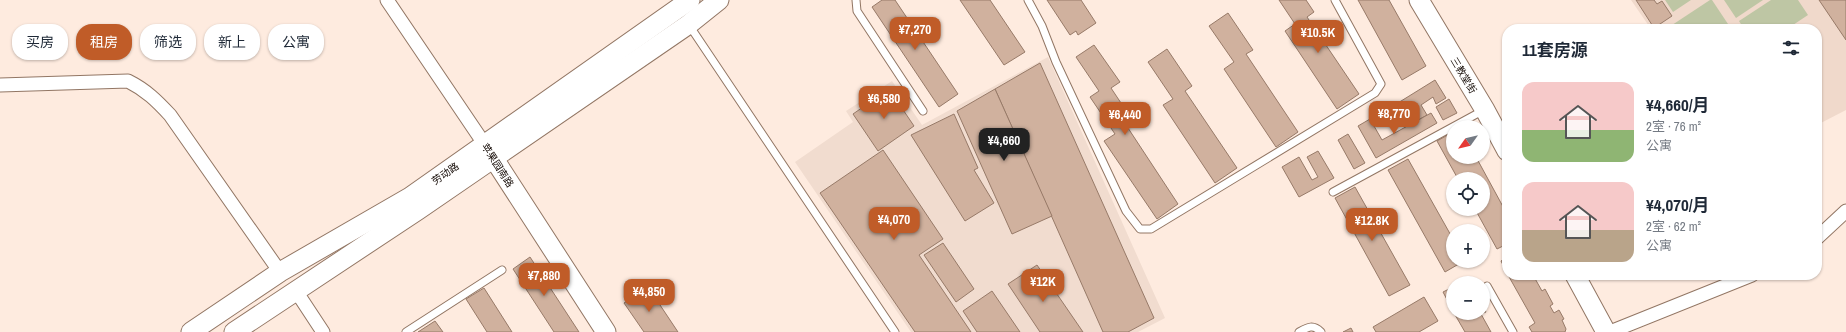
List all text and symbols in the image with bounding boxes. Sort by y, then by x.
pin: ¥7,270 [882,17,948,51]
pin: ¥10.5K [1285,20,1351,54]
text: ¥7,270 [899,21,931,38]
chip: 买房 [12,24,68,60]
chip: 租房 [76,24,132,60]
chip: 筛选 [140,24,196,60]
chip: 新上 [204,24,260,60]
chip: 公寓 [268,24,324,60]
text: ¥10.5K [1301,24,1335,41]
icon: filters [1780,37,1802,59]
text: 11套房源 [1522,38,1588,61]
street label: 三教堂街 [1448,55,1479,96]
pin: ¥6,580 [851,86,917,120]
text: ¥6,580 [868,90,900,107]
text: ¥4,660/月 [1646,93,1710,116]
icon: home [1554,98,1602,146]
pin: ¥8,770 [1361,101,1427,135]
pin: ¥6,440 [1092,102,1158,136]
text: ¥8,770 [1378,105,1410,122]
text: ¥6,440 [1109,106,1141,123]
text: 2室 · 76 m² [1646,118,1701,135]
north arrow [1446,120,1490,164]
map controls [1446,120,1490,320]
pin: ¥4,660 [971,128,1037,162]
text: ¥4,660 [988,132,1020,149]
text: 公寓 [1646,137,1672,154]
street label: 苹果园南路 [479,141,517,190]
street label: 劳动路 [429,159,461,187]
button: locate [1446,172,1490,216]
text: ¥4,070/月 [1646,193,1710,216]
icon: home [1554,198,1602,246]
pin: ¥4,070 [861,207,927,241]
pin: ¥12.8K [1339,208,1405,242]
text: ¥4,070 [878,211,910,228]
text: ¥12.8K [1355,212,1389,229]
text: 2室 · 62 m² [1646,218,1701,235]
button: + [1446,224,1490,268]
text: 公寓 [1646,237,1672,254]
pin: ¥7,880 [511,263,577,297]
text: ¥7,880 [528,267,560,284]
pin: ¥12K [1019,269,1067,303]
text: ¥12K [1030,273,1056,290]
button: − [1446,276,1490,320]
pin: ¥4,850 [616,279,682,313]
text: ¥4,850 [633,283,665,300]

